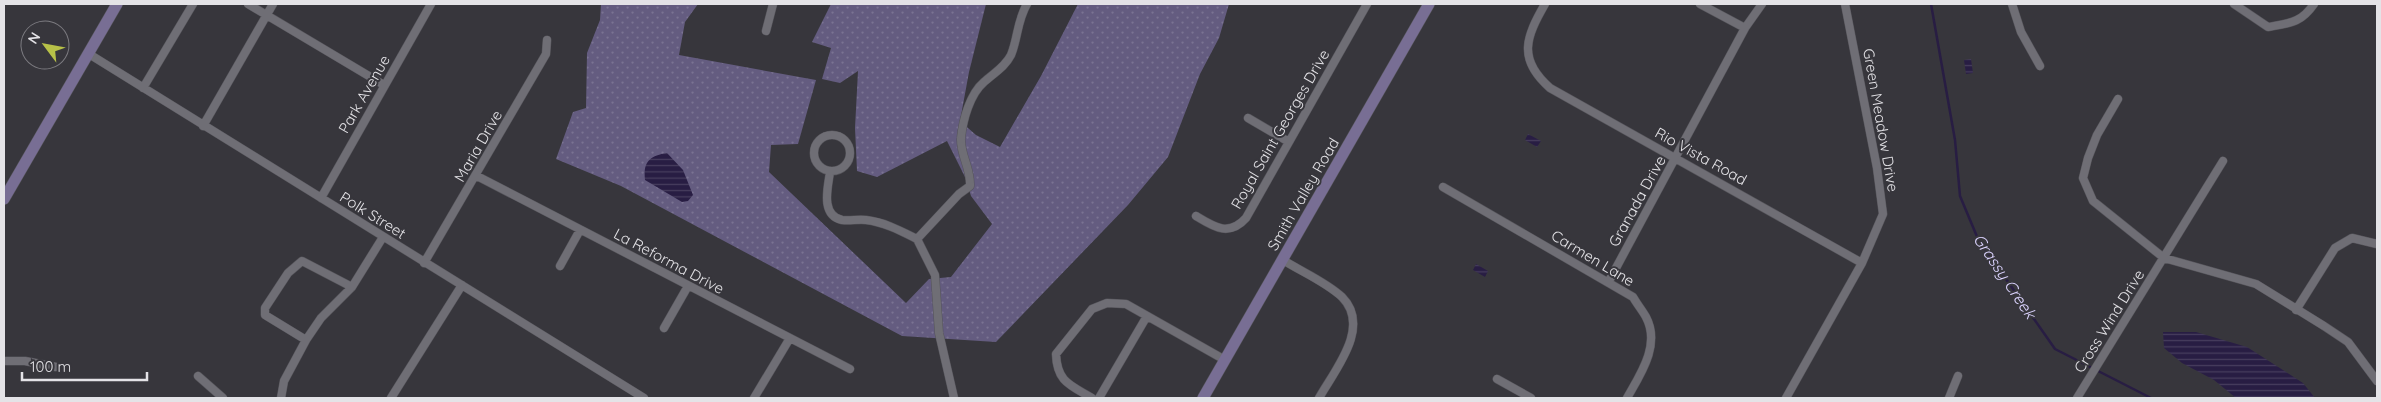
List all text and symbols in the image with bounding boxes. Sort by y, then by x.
north arrow [20,20,70,70]
text: N [24,29,44,47]
street label: Royal Saint Georges Drive [1227,46,1333,212]
street label: Green Meadow Drive [1859,47,1903,193]
street label: Park Avenue [334,52,394,136]
street label: Maria Drive [450,107,506,185]
street label: Rio Vista Road [1652,123,1750,189]
street label: Smith Valley Road [1263,134,1343,254]
street label: Granada Drive [1604,152,1670,250]
street label: Polk Street [336,187,410,243]
street label: La Reforma Drive [611,224,727,298]
street label: Carmen Lane [1548,226,1638,290]
water label: Grassy Creek [1969,230,2042,323]
street label: Cross Wind Drive [2070,266,2148,376]
scale bar [22,350,148,382]
text: 100 m [30,357,71,376]

